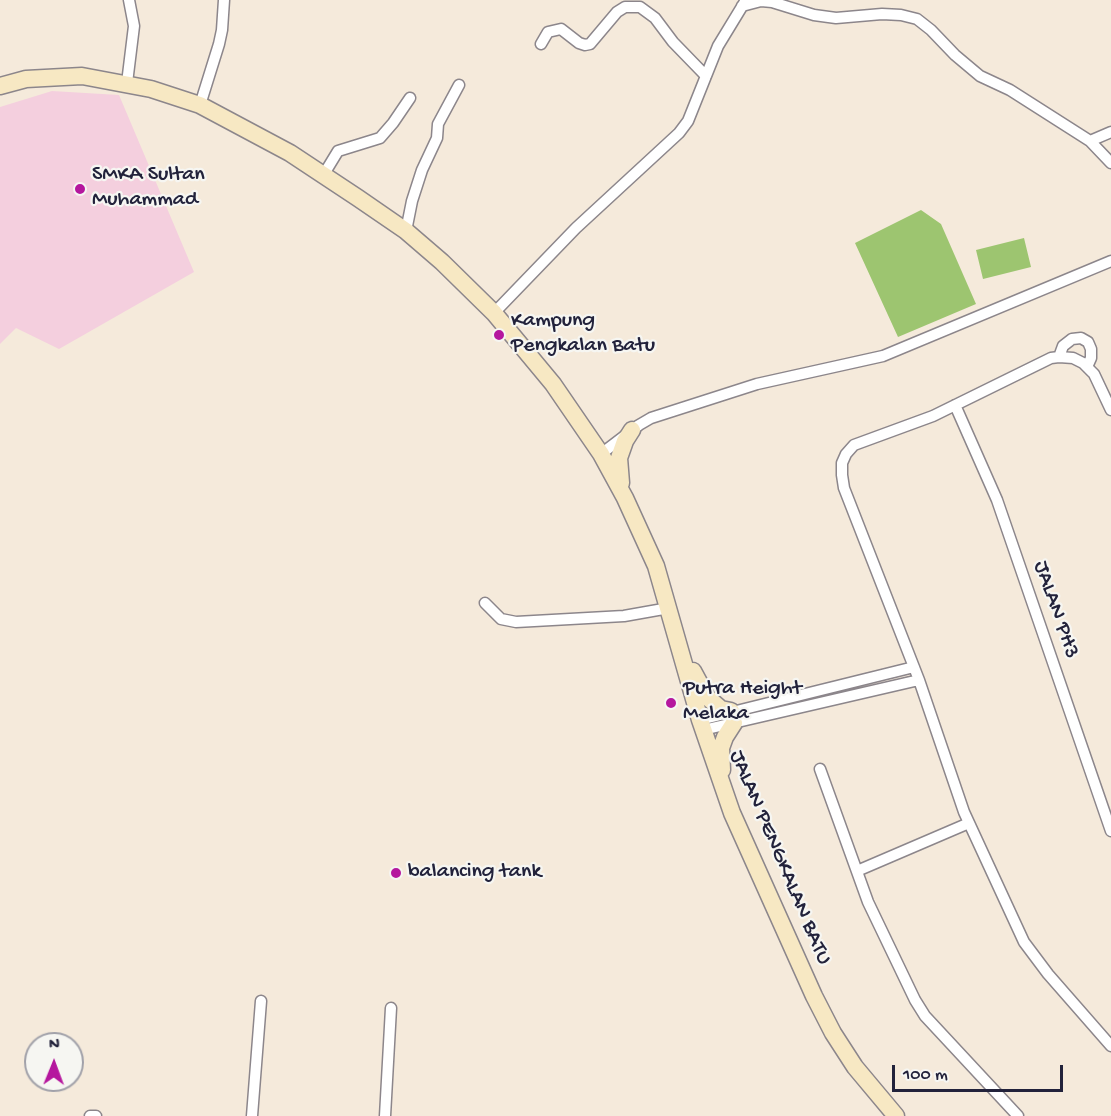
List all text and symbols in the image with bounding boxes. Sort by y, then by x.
place label: SMKA Sultan Muhammad [92,163,205,214]
marker: SMKA Sultan Muhammad [73,182,87,196]
place label: Kampung Pengkalan Batu [511,309,655,360]
marker: Kampung Pengkalan Batu [492,328,506,342]
street label: JALAN PH3 [1026,558,1084,662]
place label: Putra Height Melaka [683,677,802,728]
marker: Putra Height Melaka [664,696,678,710]
street label: JALAN PENGKALAN BATU [722,747,836,969]
place label: balancing tank [408,860,541,886]
marker: balancing tank [389,866,403,880]
north arrow [24,1032,84,1092]
text: N [49,1036,60,1055]
scale bar [895,1053,1066,1091]
text: 100 m [903,1065,948,1086]

